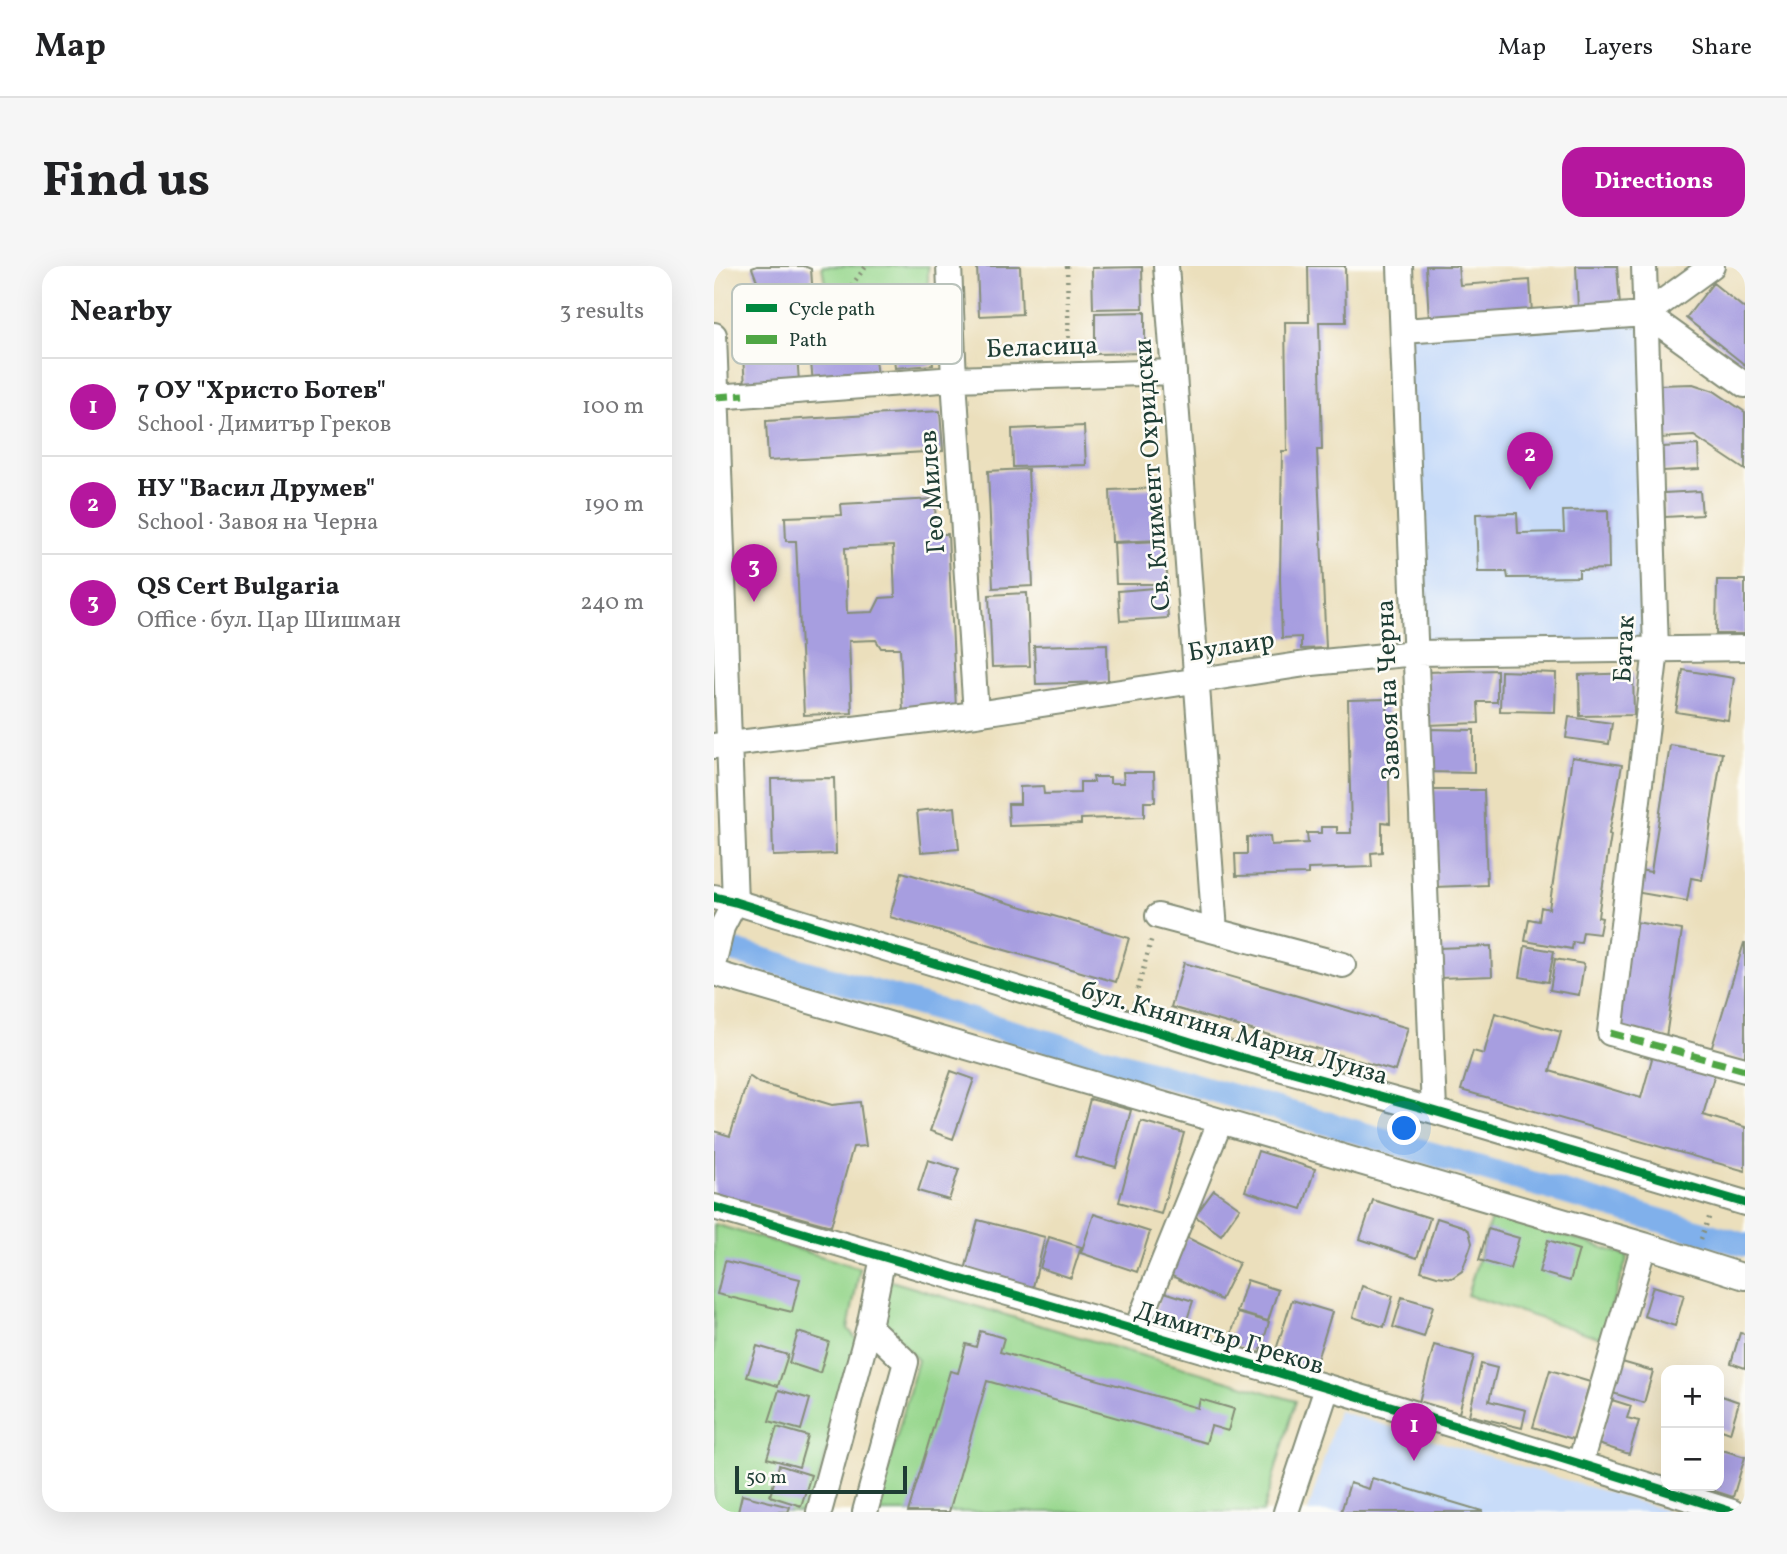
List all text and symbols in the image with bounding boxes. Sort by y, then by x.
text: Map [35,25,106,71]
text: Map [1498,31,1546,65]
text: Layers [1584,31,1653,65]
text: Share [1691,31,1752,65]
button: Directions [1562,147,1745,217]
text: Find us [42,148,210,217]
legend [732,284,962,364]
text: Nearby [70,291,172,333]
text: 3 results [559,296,644,328]
text: Cycle path [789,297,875,323]
text: Path [789,328,827,354]
street label: Беласица [985,328,1099,368]
street label: Св. Климент Охридски [1126,338,1180,612]
text: 7 ОУ "Христо Ботев" [137,373,386,409]
text: 1 [88,391,98,423]
text: 100 m [582,391,644,423]
text: School · Димитър Греков [137,409,391,441]
street label: Гео Милев [911,429,955,555]
pin: 2 [1507,432,1553,490]
text: НУ "Васил Друмев" [137,471,375,507]
text: 2 [87,489,99,521]
text: 190 m [584,489,644,521]
text: School · Завоя на Черна [137,507,378,539]
pin: 3 [731,544,777,602]
text: QS Cert Bulgaria [137,569,340,605]
text: 3 [87,587,99,619]
text: 240 m [580,587,644,619]
street label: Завоя на Черна [1368,599,1410,781]
text: Office · бул. Цар Шишман [137,605,401,637]
street label: Батак [1605,614,1645,684]
street label: Булаир [1185,622,1277,672]
street label: бул. Княгиня Мария Луиза [1077,973,1392,1095]
your location [1387,1111,1421,1145]
street label: Димитър Греков [1130,1293,1328,1385]
map controls [1661,1365,1724,1491]
button: + [1661,1365,1724,1428]
pin: 1 [1391,1403,1437,1461]
button: − [1661,1428,1724,1491]
scale bar [735,1463,906,1495]
text: 50 m [746,1465,787,1491]

